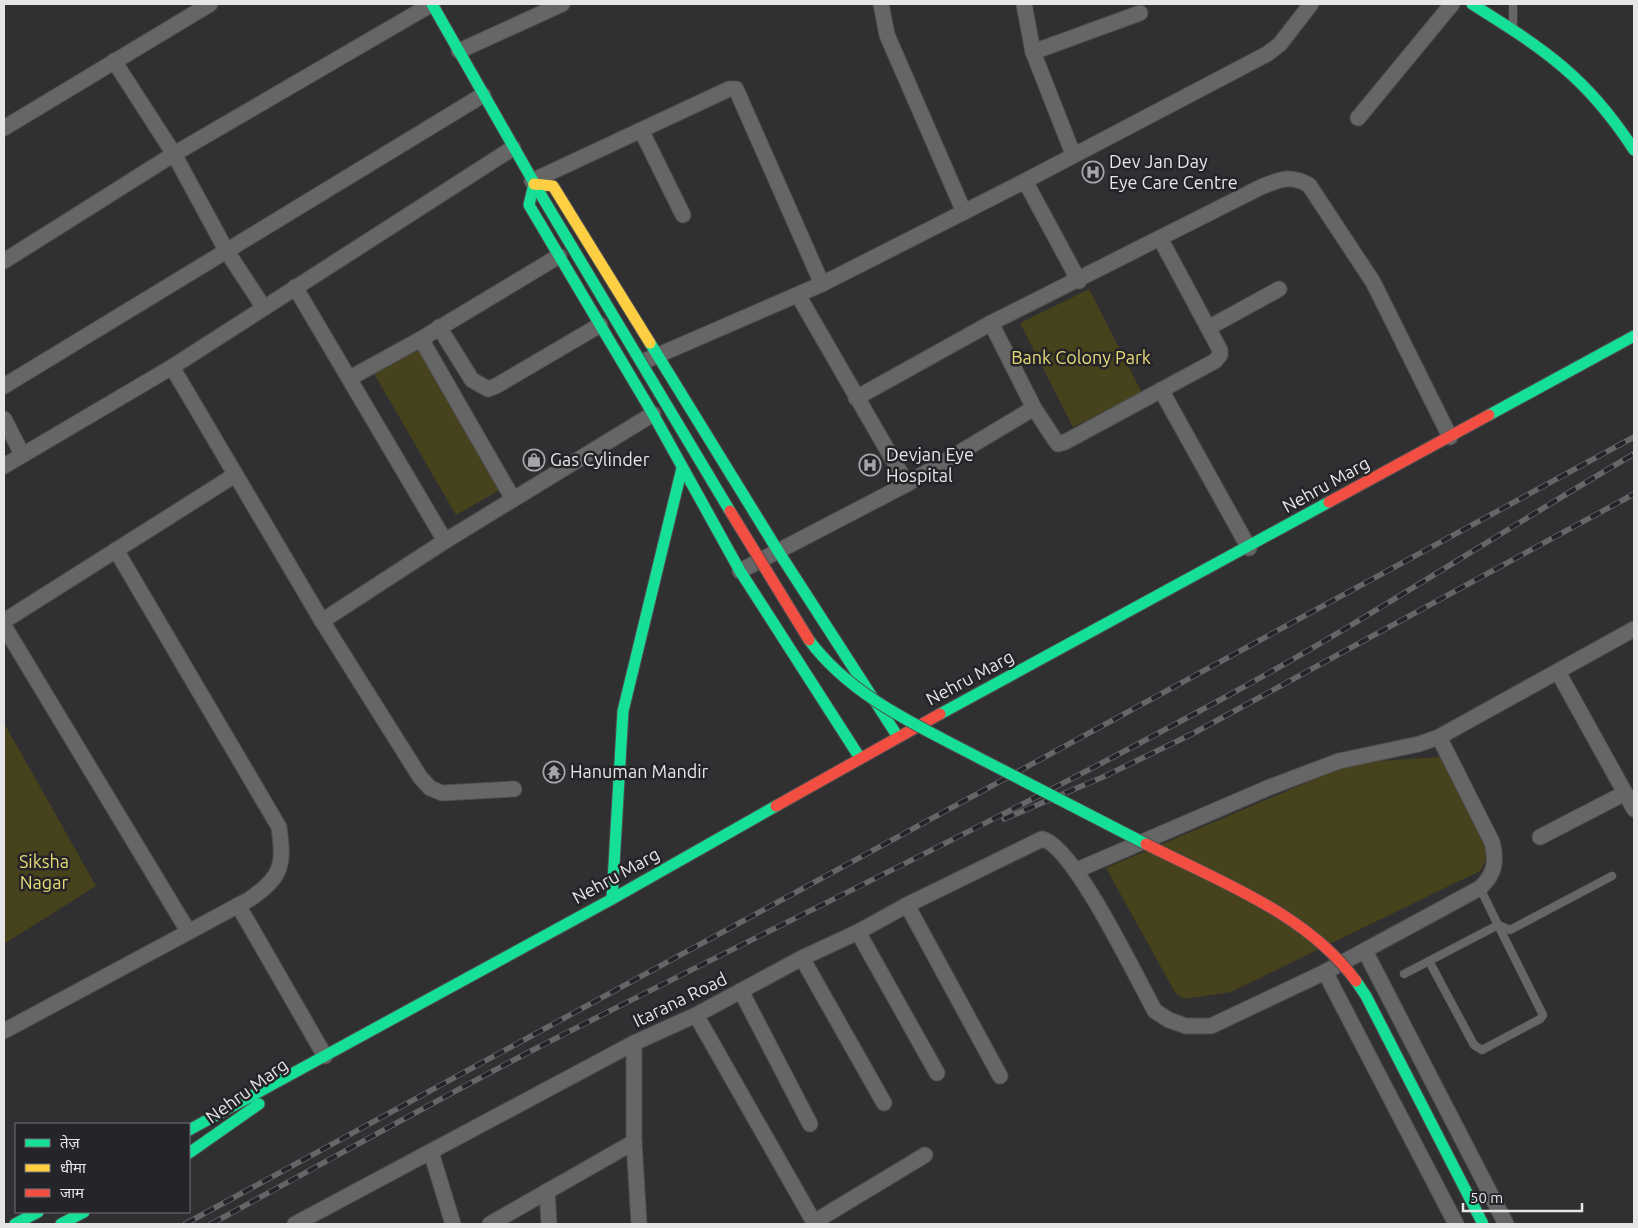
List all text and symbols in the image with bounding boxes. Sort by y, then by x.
place label: Dev Jan Day Eye Care Centre [1109,151,1238,192]
hospital icon: Dev Jan Day Eye Care Centre [1081,160,1105,184]
park label: Bank Colony Park [1011,347,1151,367]
place label: Devjan Eye Hospital [886,444,974,485]
shop icon: Gas Cylinder [522,448,546,472]
place label: Gas Cylinder [550,449,650,469]
street label: Nehru Marg [1279,452,1372,516]
hospital icon: Devjan Eye Hospital [858,453,882,477]
street label: Nehru Marg [922,646,1017,709]
temple icon: Hanuman Mandir [542,760,566,784]
place label: Hanuman Mandir [570,761,709,781]
street label: Nehru Marg [569,843,662,907]
park label: Siksha Nagar [19,851,69,892]
street label: Itarana Road [629,968,730,1030]
street label: Nehru Marg [202,1054,291,1127]
legend [15,1123,190,1213]
text: तेज़ [60,1134,81,1151]
text: धीमा [60,1159,87,1176]
scale bar [1463,1180,1582,1212]
text: जाम [60,1184,85,1201]
text: 50 m [1470,1189,1503,1206]

